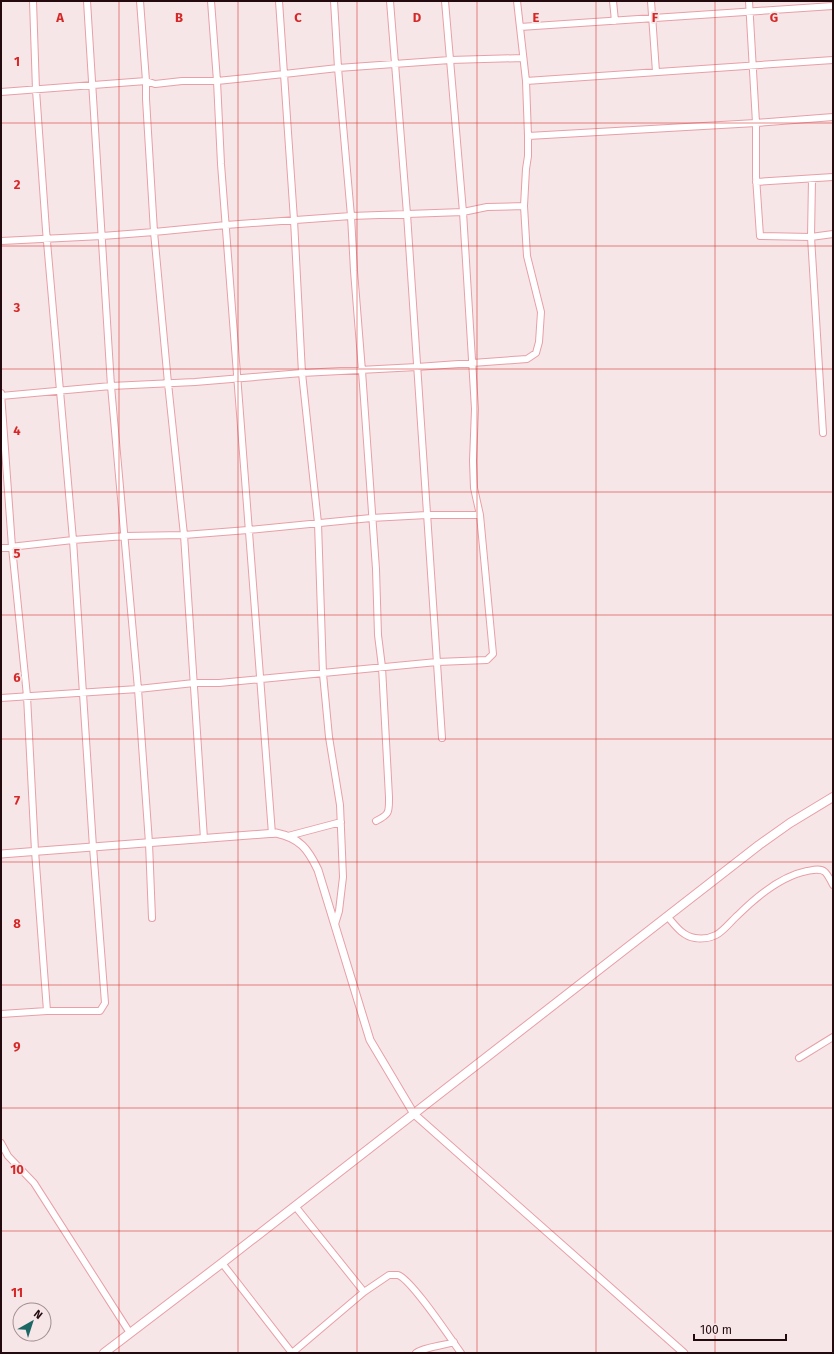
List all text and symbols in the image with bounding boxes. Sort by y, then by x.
text: A [55,10,64,25]
text: B [175,10,183,25]
text: C [294,10,302,25]
text: D [413,10,422,25]
text: E [533,10,540,25]
text: F [652,10,659,25]
text: G [770,10,778,25]
text: 1 [14,54,20,69]
text: 2 [14,177,21,192]
text: 3 [13,300,21,315]
text: 4 [13,423,21,438]
text: 5 [14,546,21,561]
text: 6 [13,670,21,685]
text: 7 [14,793,20,808]
text: 8 [13,916,21,931]
text: 9 [13,1039,21,1054]
text: 10 [10,1162,24,1177]
text: 11 [11,1285,23,1300]
north arrow [12,1302,52,1342]
text: N [31,1307,45,1322]
scale bar [694,1316,786,1342]
text: 100 m [700,1323,732,1337]

